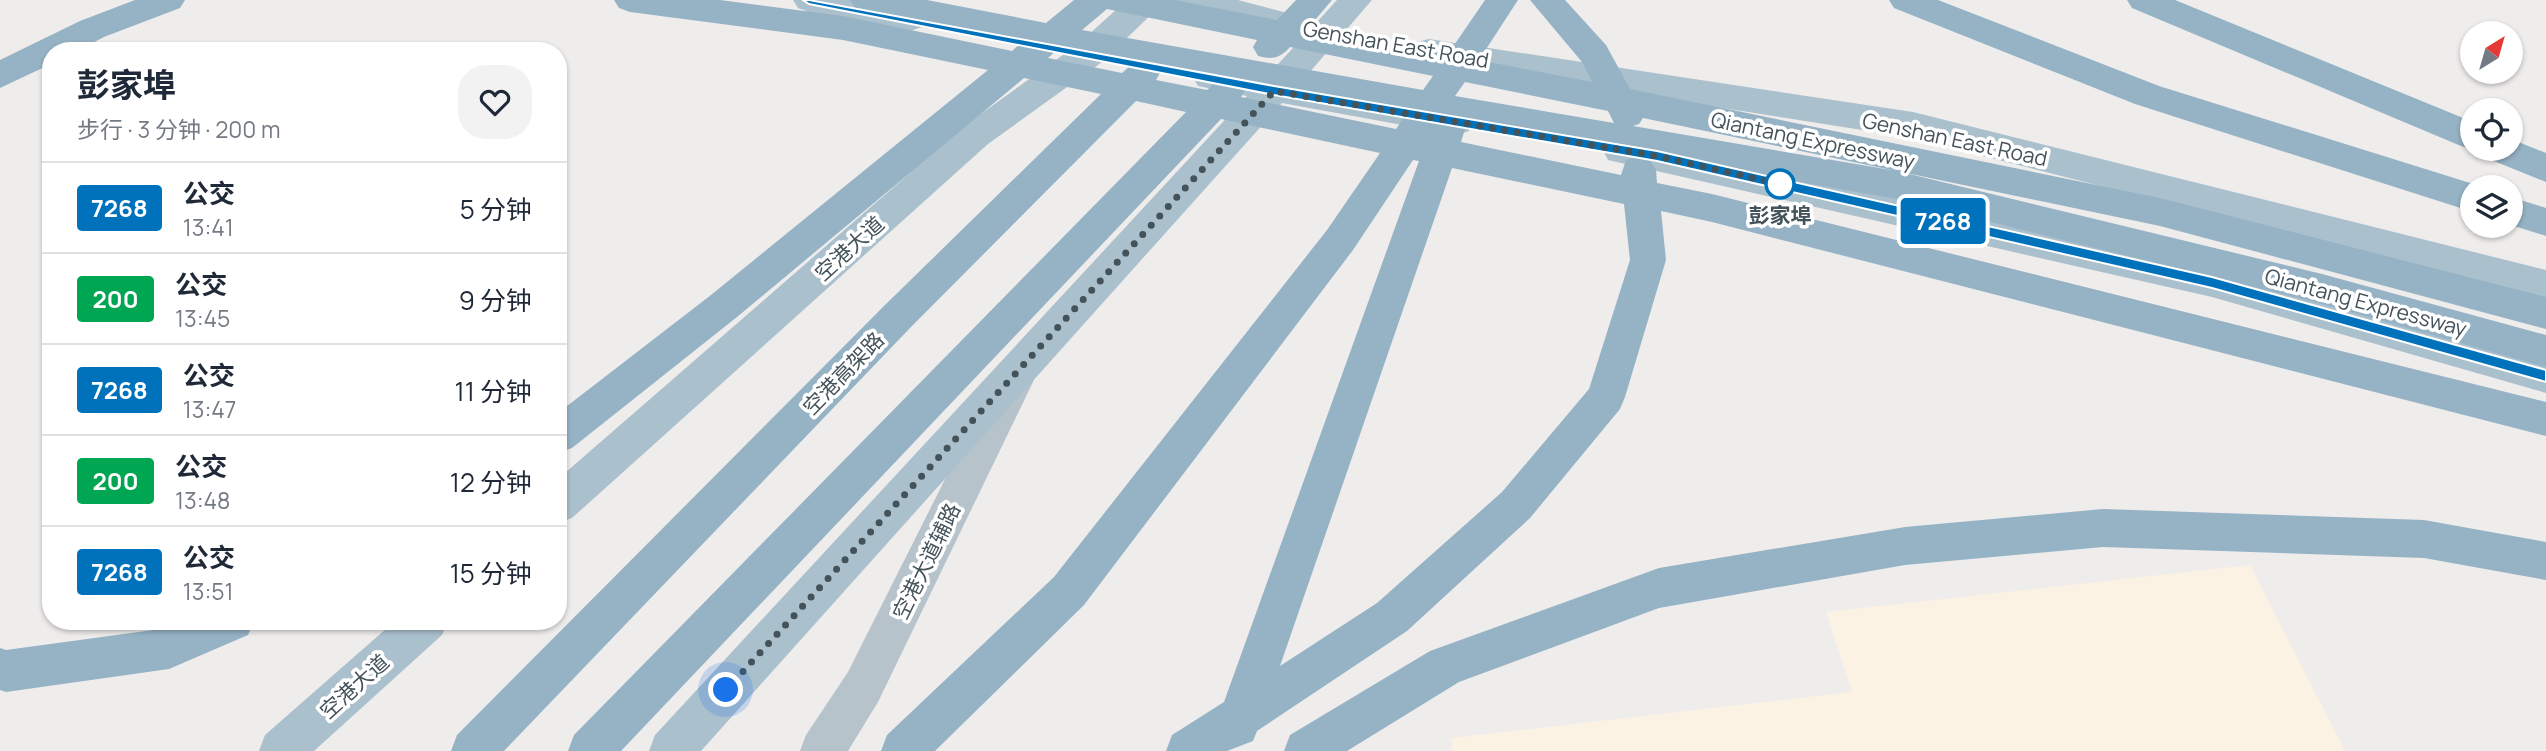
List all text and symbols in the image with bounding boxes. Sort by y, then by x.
street label: Genshan East Road [1301,14,1491,74]
north arrow [2460,21,2524,84]
map controls [2460,21,2523,238]
text: 彭家埠 [77,62,176,107]
button: heart [458,65,532,139]
button: locate [2460,98,2523,161]
street label: Qiantang Expressway [1708,105,1918,175]
street label: Genshan East Road [1860,106,2050,172]
text: 步行 · 3 分钟 · 200 m [77,113,280,145]
marker: 彭家埠 [1765,169,1795,199]
text: 公交 [183,175,235,211]
button: layers [2460,175,2523,238]
text: 7268 [91,191,148,224]
text: 5 分钟 [460,191,532,227]
line badge: 7268 [1894,198,1992,244]
place label: 彭家埠 [1749,201,1812,229]
text: 7268 [1915,204,1971,237]
street label: 空港大道 [808,209,890,287]
text: 13:41 [183,211,234,243]
street label: Qiantang Expressway [2262,262,2470,342]
text: 公交 [175,266,227,302]
text: 200 [93,282,138,315]
text: 9 分钟 [459,282,532,318]
text: 13:45 [175,302,230,334]
street label: 空港高架路 [796,326,890,420]
text: 公交 [183,357,235,393]
text: 7268 [91,373,148,406]
text: 11 分钟 [455,373,532,409]
text: 13:47 [183,393,236,425]
text: 公交 [175,448,227,484]
text: 200 [93,464,138,497]
text: 12 分钟 [450,464,532,500]
text: 13:48 [175,484,230,516]
street label: 空港大道辅路 [886,498,966,624]
text: 公交 [183,539,235,575]
text: 7268 [91,555,148,588]
text: 15 分钟 [450,555,532,591]
text: 13:51 [183,575,234,607]
street label: 空港大道 [313,647,395,725]
your location [708,672,743,707]

